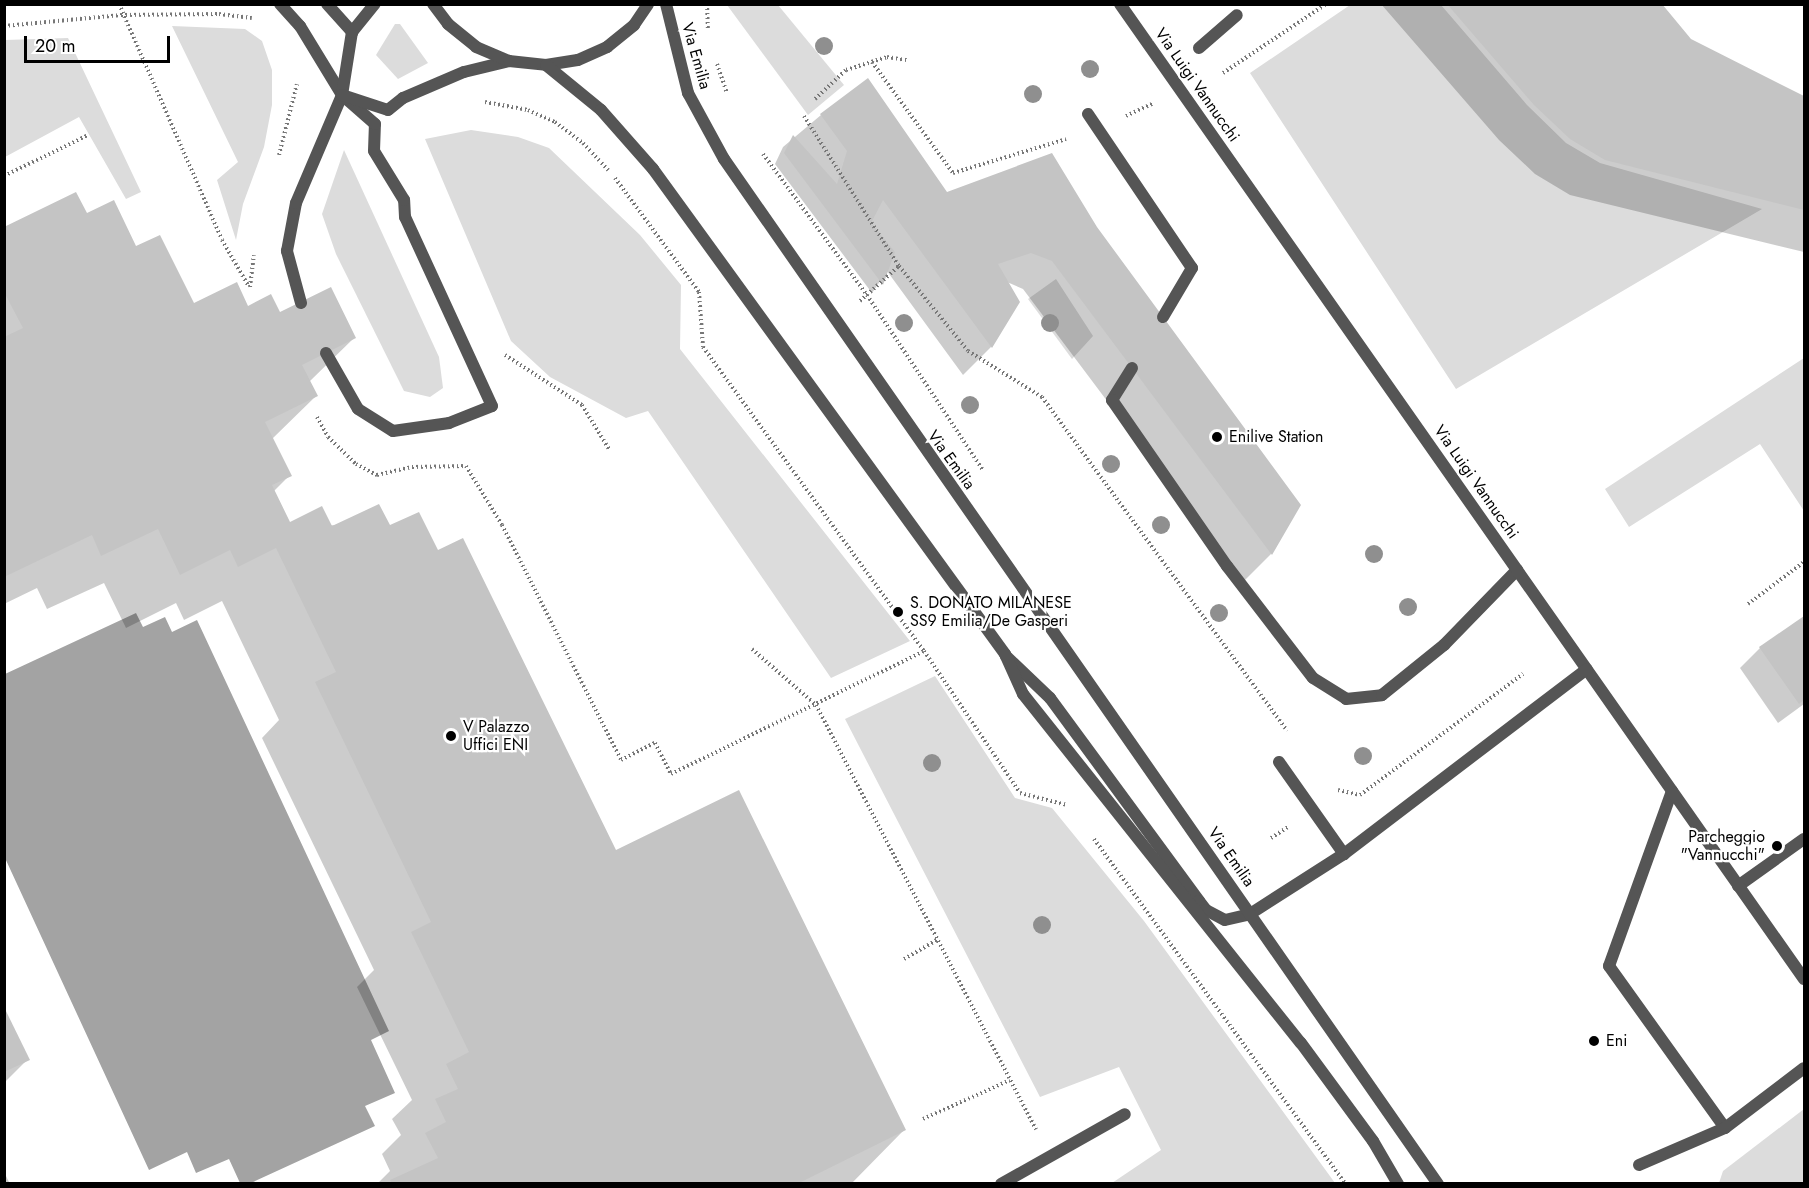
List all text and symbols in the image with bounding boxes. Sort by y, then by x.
street label: Via Emilia [677,21,715,91]
scale bar [27,24,172,62]
street label: Via Luigi Vannucchi [1151,24,1243,146]
text: 20 m [35,33,75,59]
street label: Via Luigi Vannucchi [1430,421,1522,543]
street label: Via Emilia [923,427,979,493]
place label: Enilive Station [1229,427,1323,447]
marker: Enilive Station [1210,430,1224,444]
place label: S. DONATO MILANESE SS9 Emilia/De Gasperi [910,593,1072,631]
marker: S. DONATO MILANESE SS9 Emilia/De Gasperi [891,605,905,619]
place label: V Palazzo Uffici ENI [463,717,529,755]
marker: V Palazzo Uffici ENI [444,729,458,743]
street label: Via Emilia [1204,824,1258,890]
place label: Parcheggio "Vannucchi" [1680,827,1765,865]
marker: Parcheggio "Vannucchi" [1770,839,1784,853]
place label: Eni [1606,1031,1627,1051]
marker: Eni [1587,1034,1601,1048]

